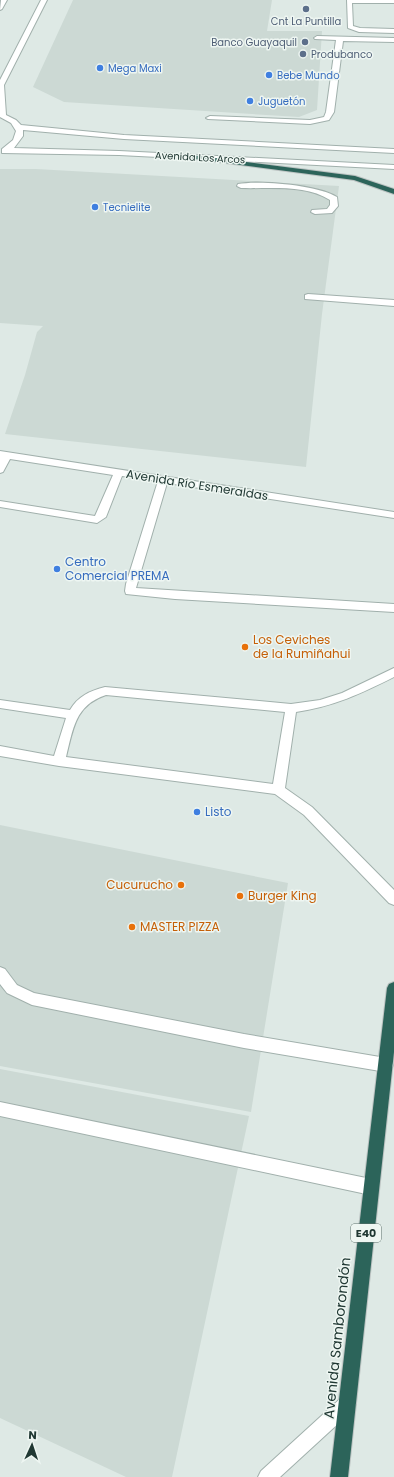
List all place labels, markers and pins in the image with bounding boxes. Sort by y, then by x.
marker: Cnt La Puntilla [301,4,311,14]
place label: Cnt La Puntilla [271,14,341,29]
place label: Banco Guayaquil [211,35,297,50]
marker: Banco Guayaquil [300,37,310,47]
place label: Produbanco [311,47,372,62]
marker: Produbanco [298,49,308,59]
place label: Mega Maxi [108,61,162,76]
marker: Mega Maxi [95,63,105,73]
place label: Bebe Mundo [277,68,340,83]
marker: Bebe Mundo [264,70,274,80]
place label: Juguetón [258,94,306,109]
marker: Juguetón [245,96,255,106]
place label: Tecnielite [103,200,151,215]
marker: Tecnielite [90,202,100,212]
place label: Centro Comercial PREMA [65,553,170,584]
marker: Centro Comercial PREMA [52,564,62,574]
place label: Los Ceviches de la Rumiñahui [253,631,350,662]
marker: Los Ceviches de la Rumiñahui [240,642,250,652]
place label: Listo [205,803,232,820]
marker: Listo [192,807,202,817]
place label: Cucurucho [106,876,173,893]
marker: Cucurucho [176,880,186,890]
place label: Burger King [248,887,317,904]
marker: Burger King [235,891,245,901]
place label: MASTER PIZZA [140,918,220,935]
marker: MASTER PIZZA [127,922,137,932]

